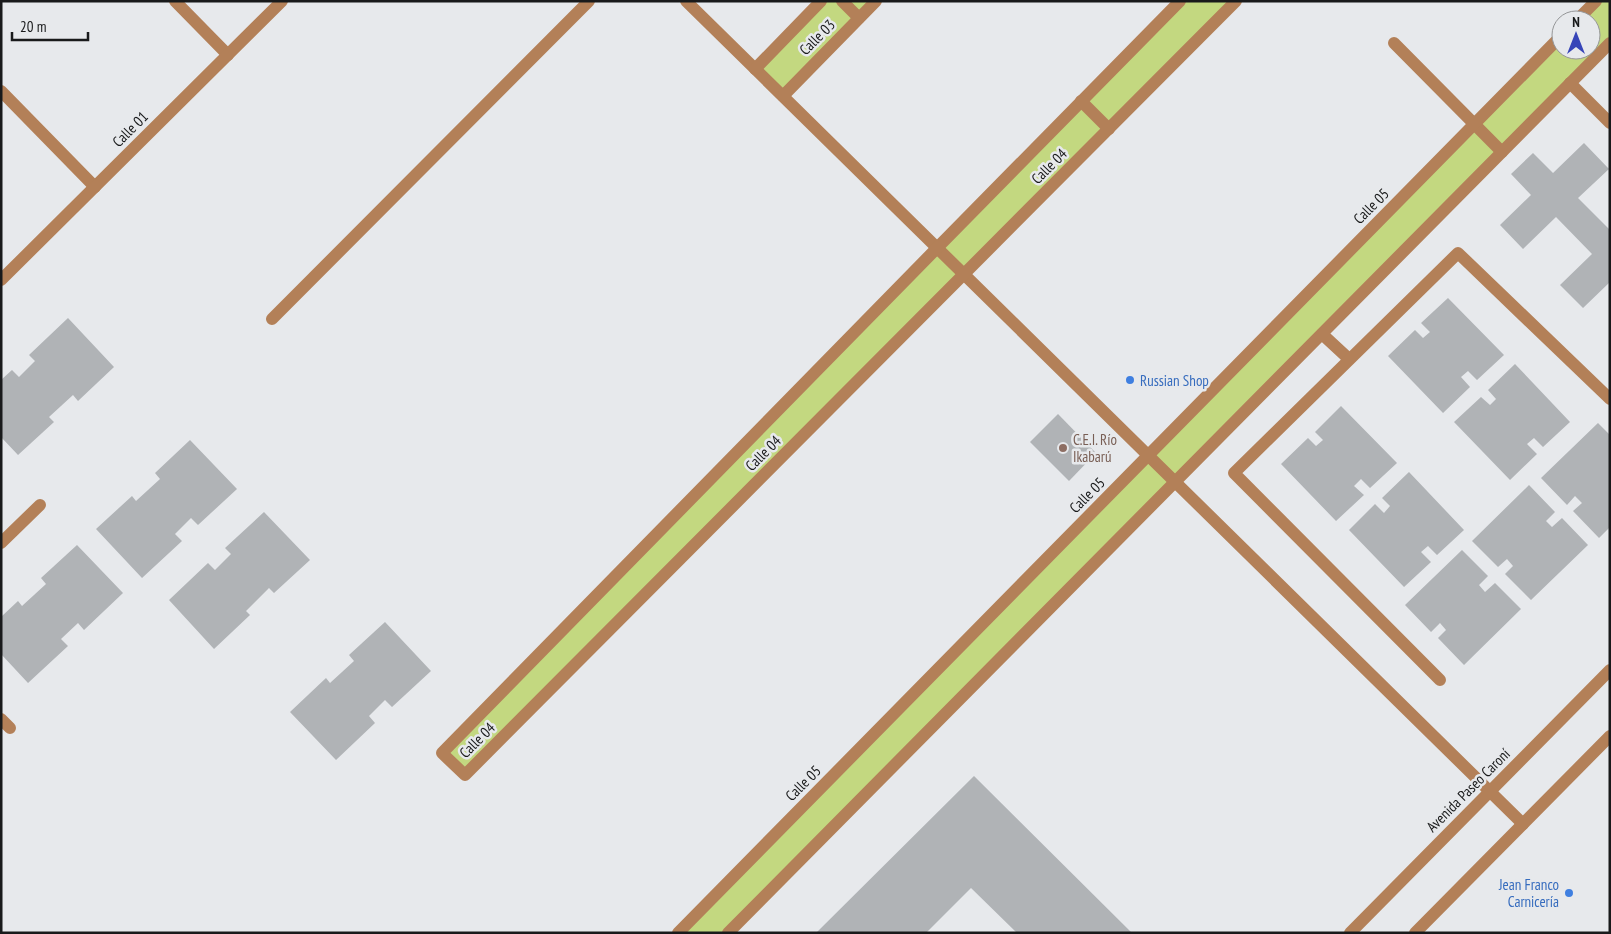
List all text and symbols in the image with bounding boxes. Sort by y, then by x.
scale bar [12,10,89,42]
north arrow [1551,10,1601,60]
text: N [1572,13,1580,31]
street label: Calle 03 [795,15,839,59]
text: 20 m [20,17,46,36]
street label: Calle 01 [108,107,152,151]
street label: Calle 04 [1027,144,1071,188]
street label: Calle 05 [1349,184,1393,228]
place label: Russian Shop [1140,371,1209,390]
marker: Russian Shop [1124,374,1136,386]
place label: C.E.I. Río Ikabarú [1073,430,1117,466]
street label: Calle 04 [741,431,785,475]
marker: C.E.I. Río Ikabarú [1057,442,1069,454]
street label: Calle 05 [1065,473,1109,517]
street label: Calle 04 [455,718,499,762]
street label: Avenida Paseo Caroní [1422,744,1514,836]
street label: Calle 05 [781,761,825,805]
place label: Jean Franco Carnicería [1498,875,1559,911]
marker: Jean Franco Carnicería [1563,887,1575,899]

